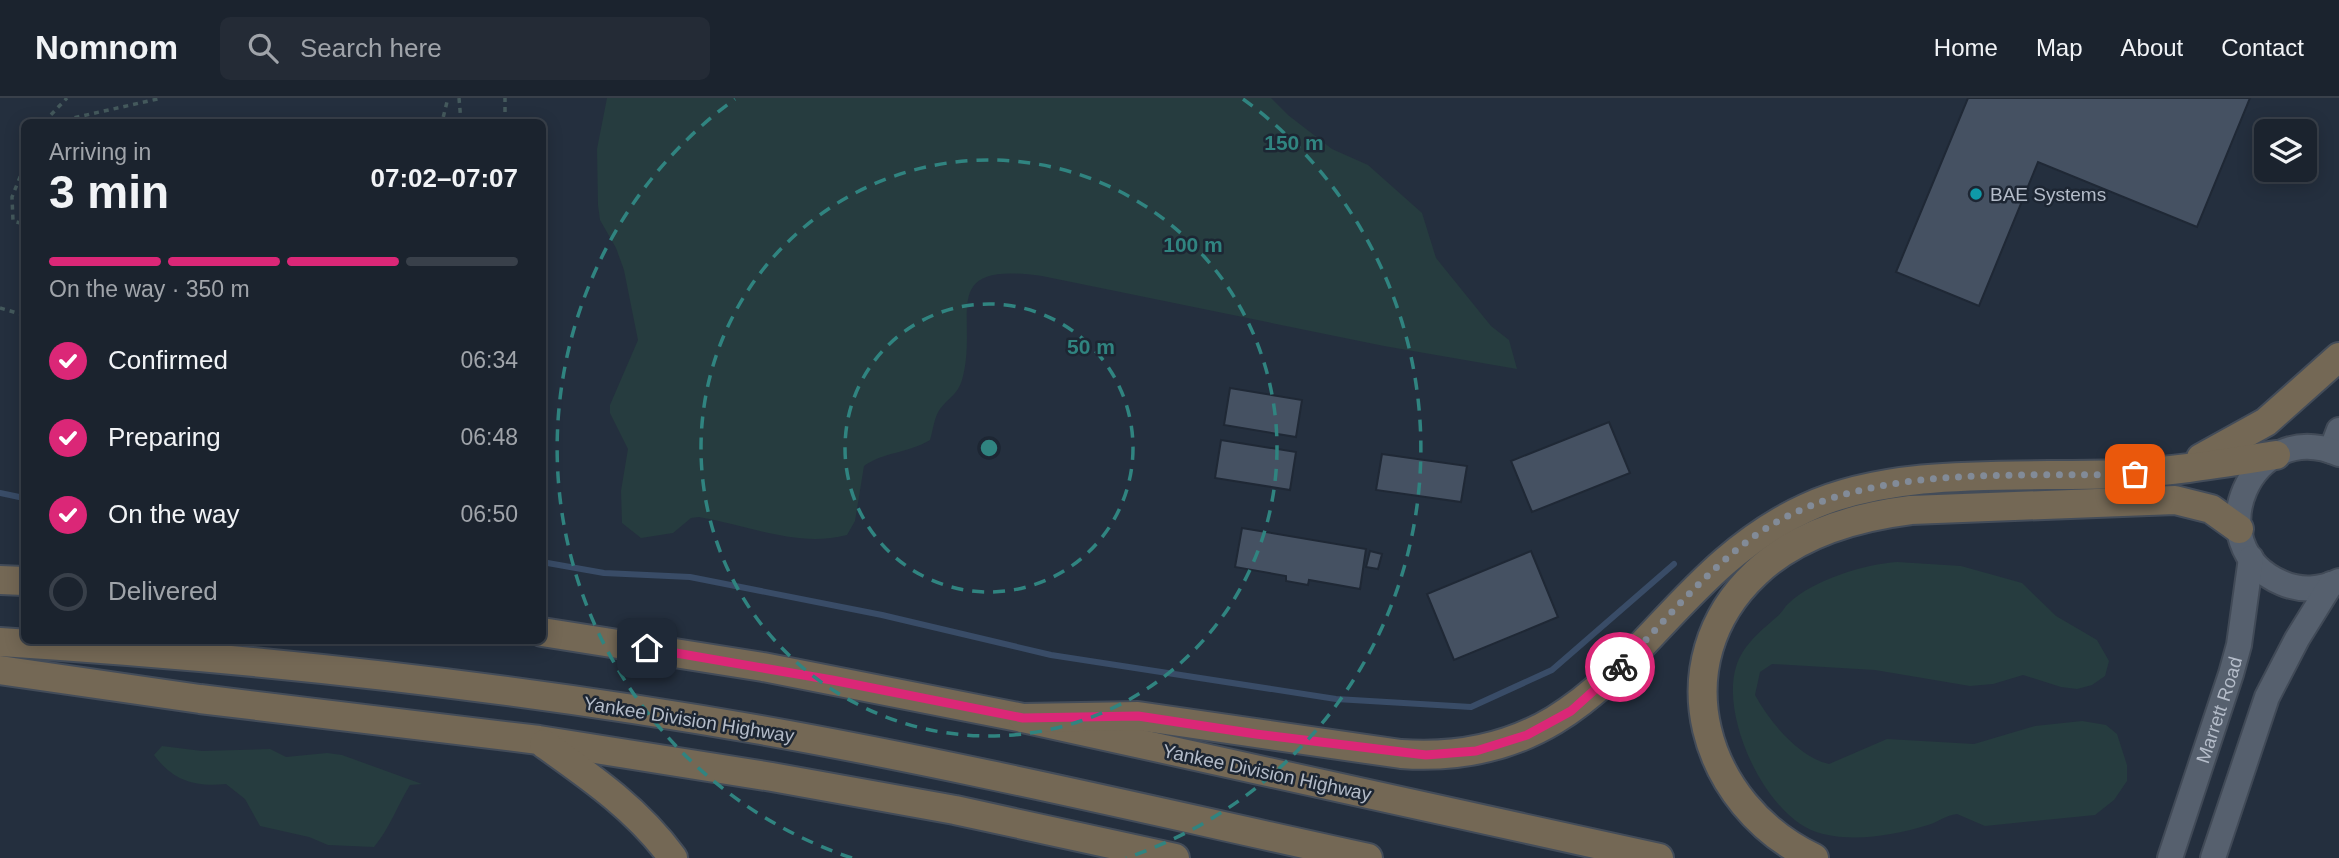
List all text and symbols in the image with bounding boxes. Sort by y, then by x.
search box [220,17,710,80]
text: Nomnom [35,29,178,66]
icon: search [244,29,282,67]
text: Search here [300,33,442,63]
text: Home [1934,34,1998,61]
text: Map [2036,34,2083,61]
text: About [2121,34,2183,61]
text: Contact [2221,34,2304,61]
map controls [2254,119,2317,182]
button: layers [2254,119,2317,182]
text: 150 m [1264,131,1324,154]
text: Arriving in [49,139,151,165]
text: 07:02–07:07 [371,163,518,193]
text: 3 min [49,166,169,218]
place label: BAE Systems [1990,184,2106,205]
marker: BAE Systems [1968,186,1984,202]
text: 100 m [1163,233,1223,256]
text: On the way · 350 m [49,276,250,302]
text: 50 m [1067,335,1115,358]
icon: check [49,342,87,380]
text: Confirmed [108,345,228,375]
text: 06:34 [460,347,518,373]
icon: check [49,419,87,457]
text: Preparing [108,422,221,452]
text: 06:48 [460,424,518,450]
centre of rings [977,436,1001,460]
pin [2105,444,2165,504]
icon: bag [2116,455,2154,493]
icon: check [49,496,87,534]
text: On the way [108,499,240,529]
text: 06:50 [460,501,518,527]
text: Delivered [108,576,218,606]
pin [617,618,677,678]
icon: home [628,629,666,667]
courier [1585,632,1655,702]
icon: bike [1601,648,1639,686]
street label: Marrett Road [2192,654,2246,766]
street label: Yankee Division Highway [582,692,796,747]
street label: Yankee Division Highway [1161,740,1374,805]

